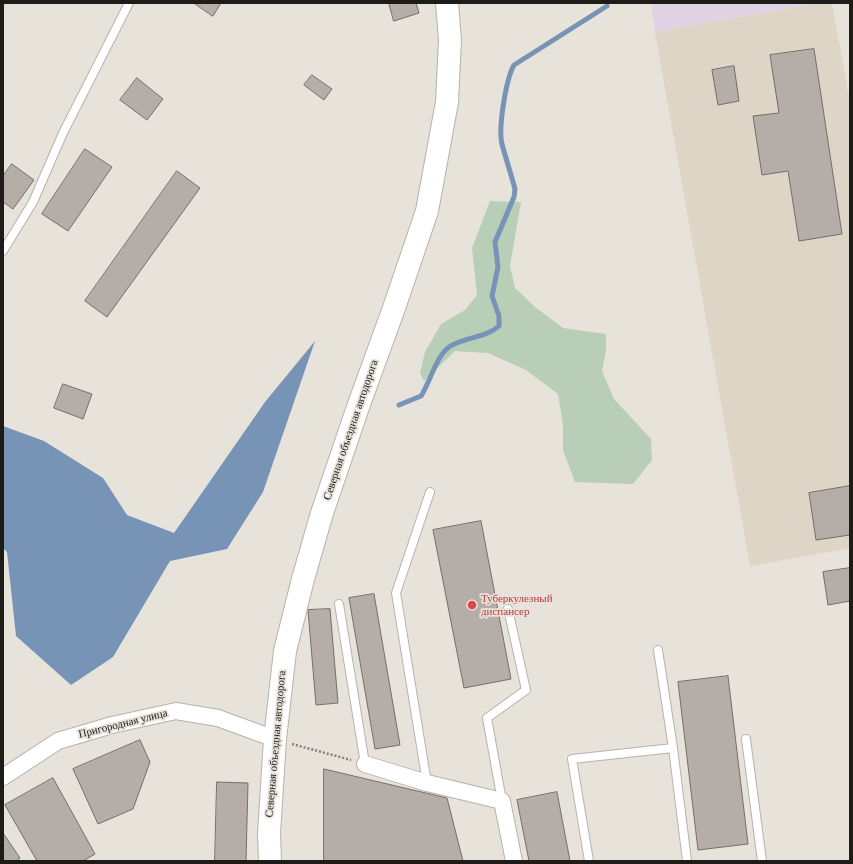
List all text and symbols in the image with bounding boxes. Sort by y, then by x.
street label: Северная объездная автодорога [321,358,381,502]
place label: Туберкулезный диспансер [481,592,553,618]
marker: Туберкулезный диспансер [466,599,478,611]
street label: Северная объездная автодорога [263,670,289,818]
street label: Пригородная улица [77,707,169,741]

